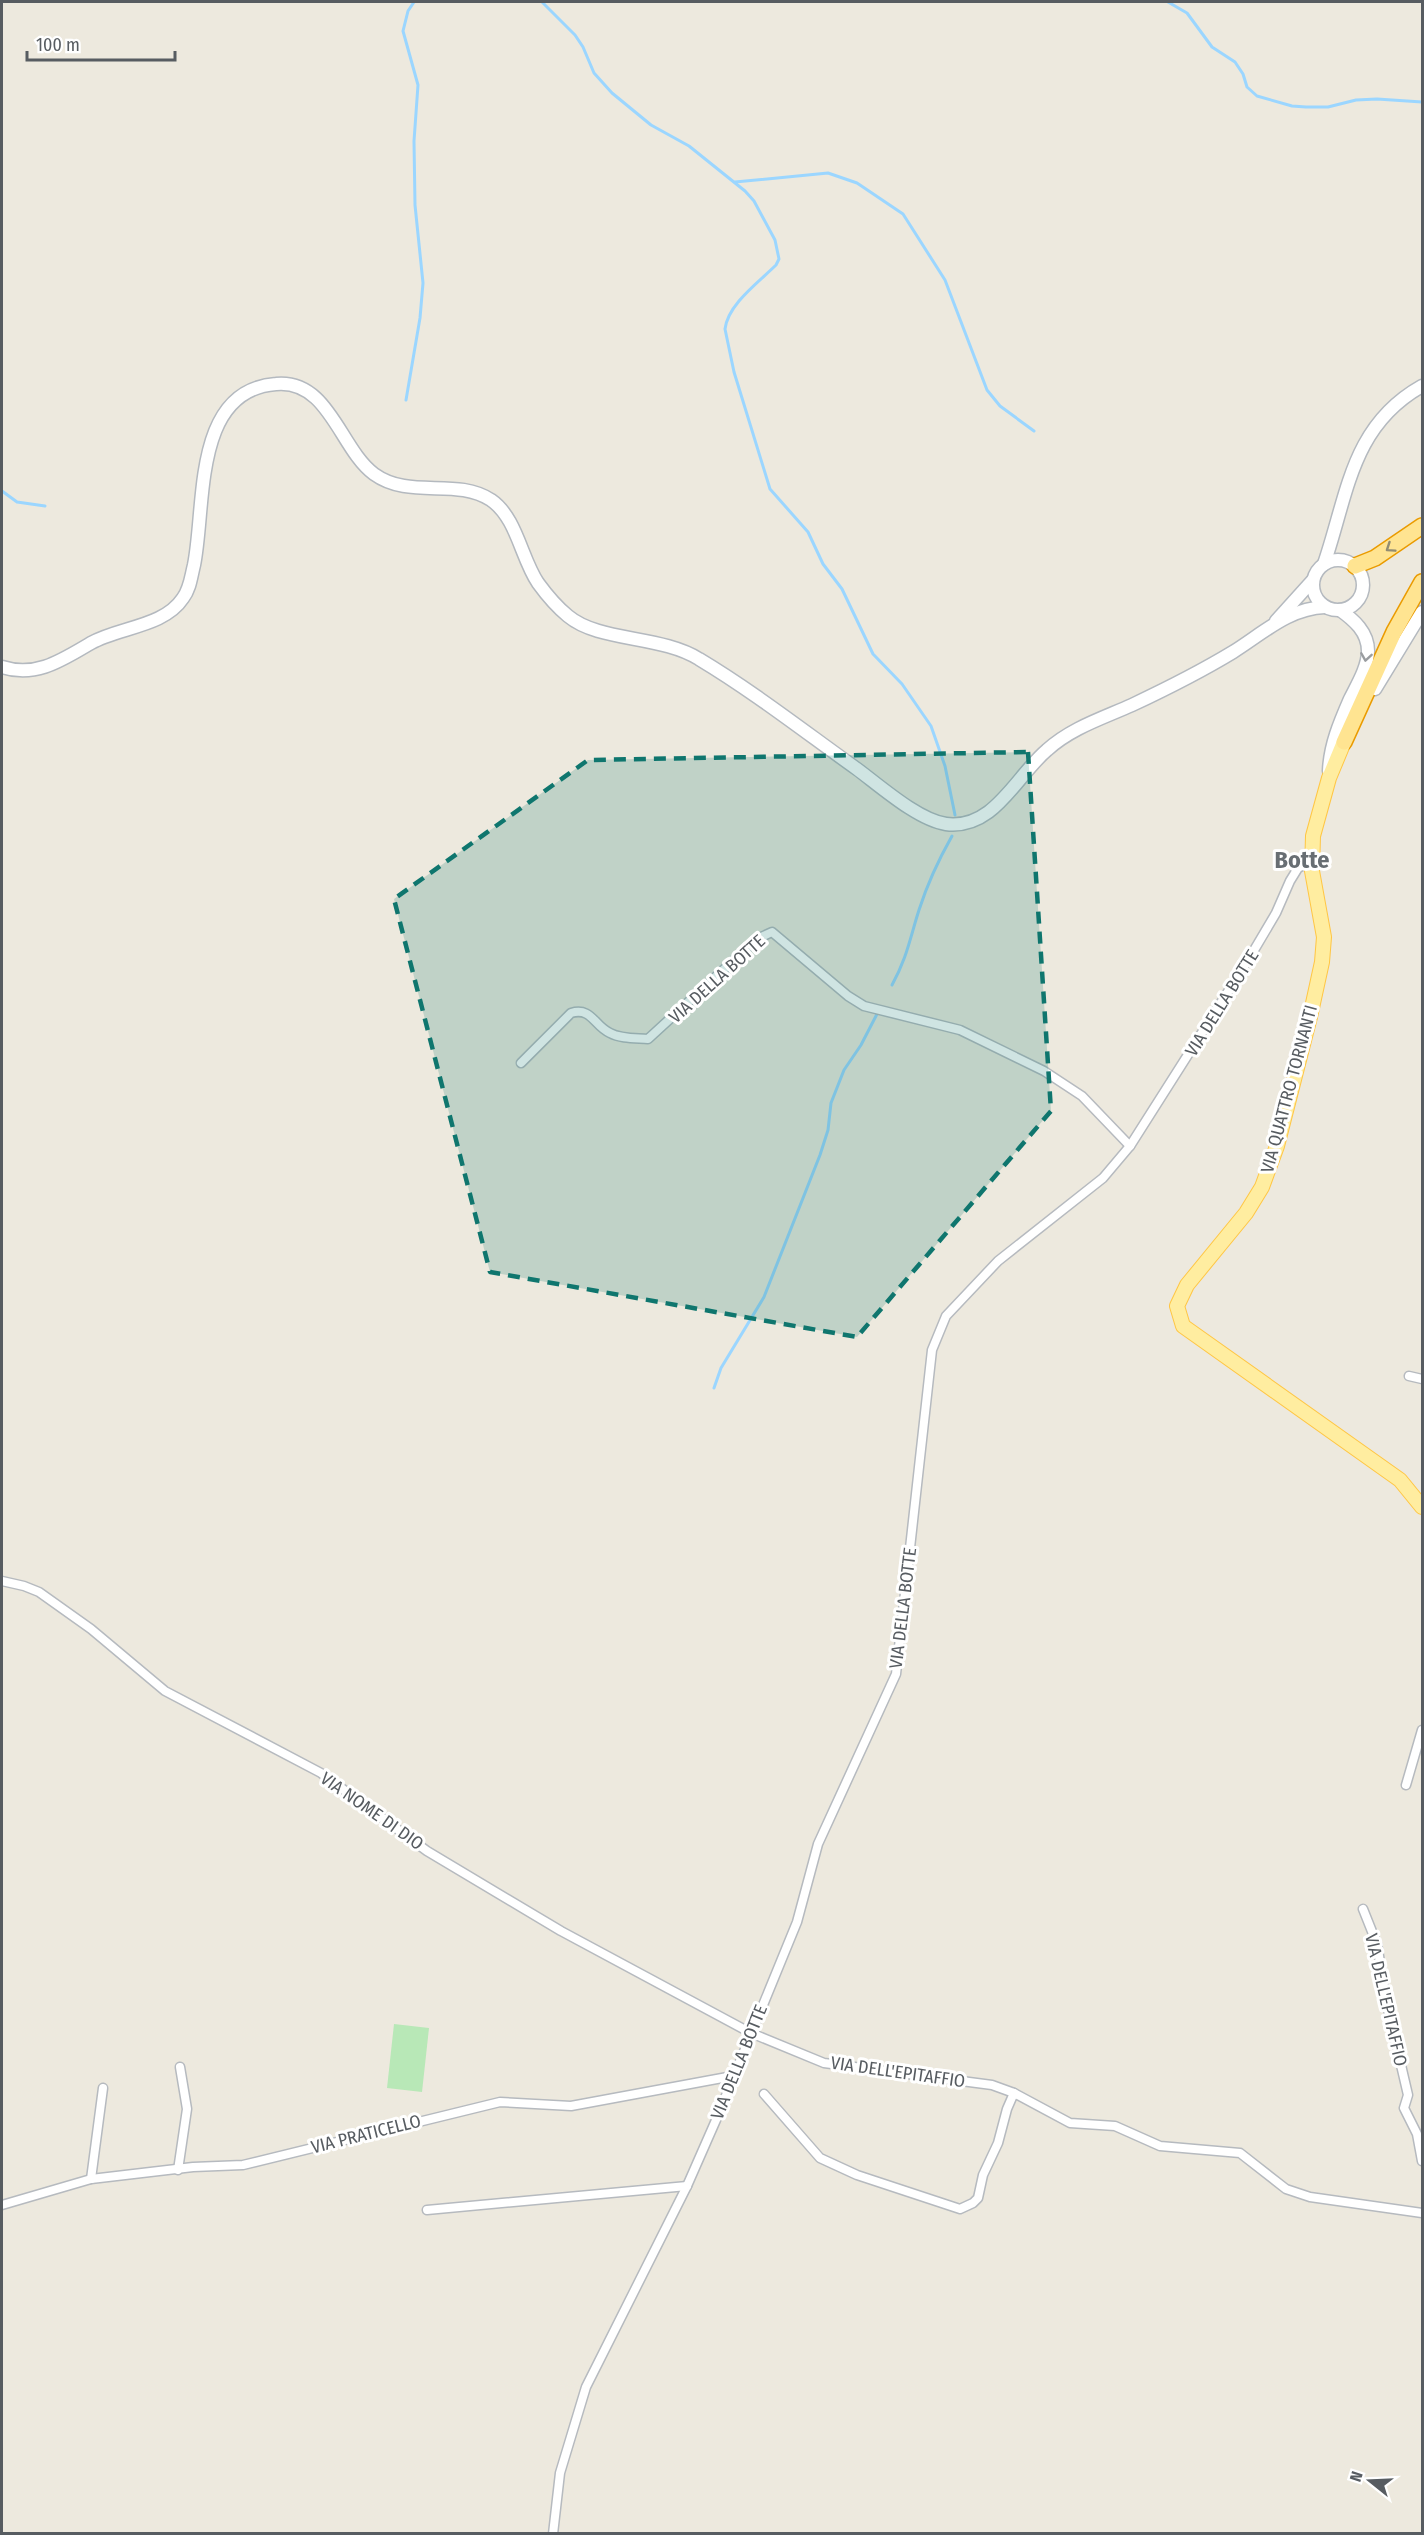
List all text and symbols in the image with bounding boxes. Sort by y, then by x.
scale bar [27,24,176,62]
text: 100 m [36,34,80,56]
one-way arrow [1386,541,1396,553]
one-way arrow [1361,653,1373,662]
district label: Botte [1275,846,1329,874]
street label: VIA DELLA BOTTE [664,930,770,1028]
street label: VIA DELLA BOTTE [1180,946,1264,1060]
street label: VIA QUATTRO TORNANTI [1256,1003,1322,1175]
street label: VIA DELLA BOTTE [885,1546,921,1670]
street label: VIA NOME DI DIO [316,1767,428,1855]
street label: VIA DELL'EPITAFFIO [1360,1931,1412,2069]
street label: VIA DELLA BOTTE [706,2001,772,2123]
street label: VIA DELL'EPITAFFIO [829,2052,967,2092]
street label: VIA PRATICELLO [309,2110,423,2158]
north arrow [1340,2451,1400,2511]
text: N [1346,2469,1367,2484]

